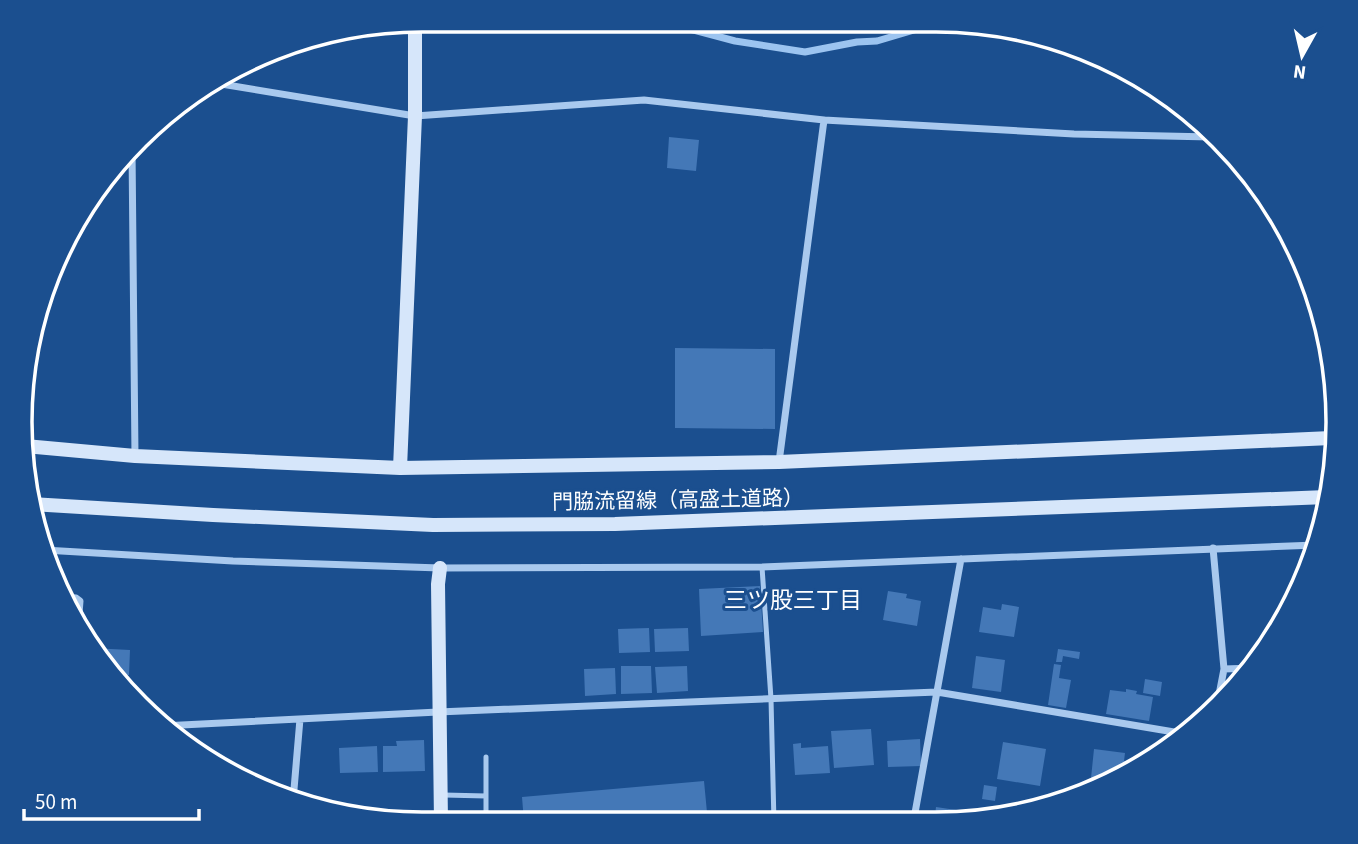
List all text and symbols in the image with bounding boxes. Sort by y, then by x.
north arrow [1267,21,1337,91]
text: N [1292,57,1308,86]
street label: 門脇流留線（高盛土道路） [552,483,804,517]
district label: 三ツ股三丁目 [724,584,862,617]
scale bar [24,778,200,822]
text: 50 m [35,787,77,817]

